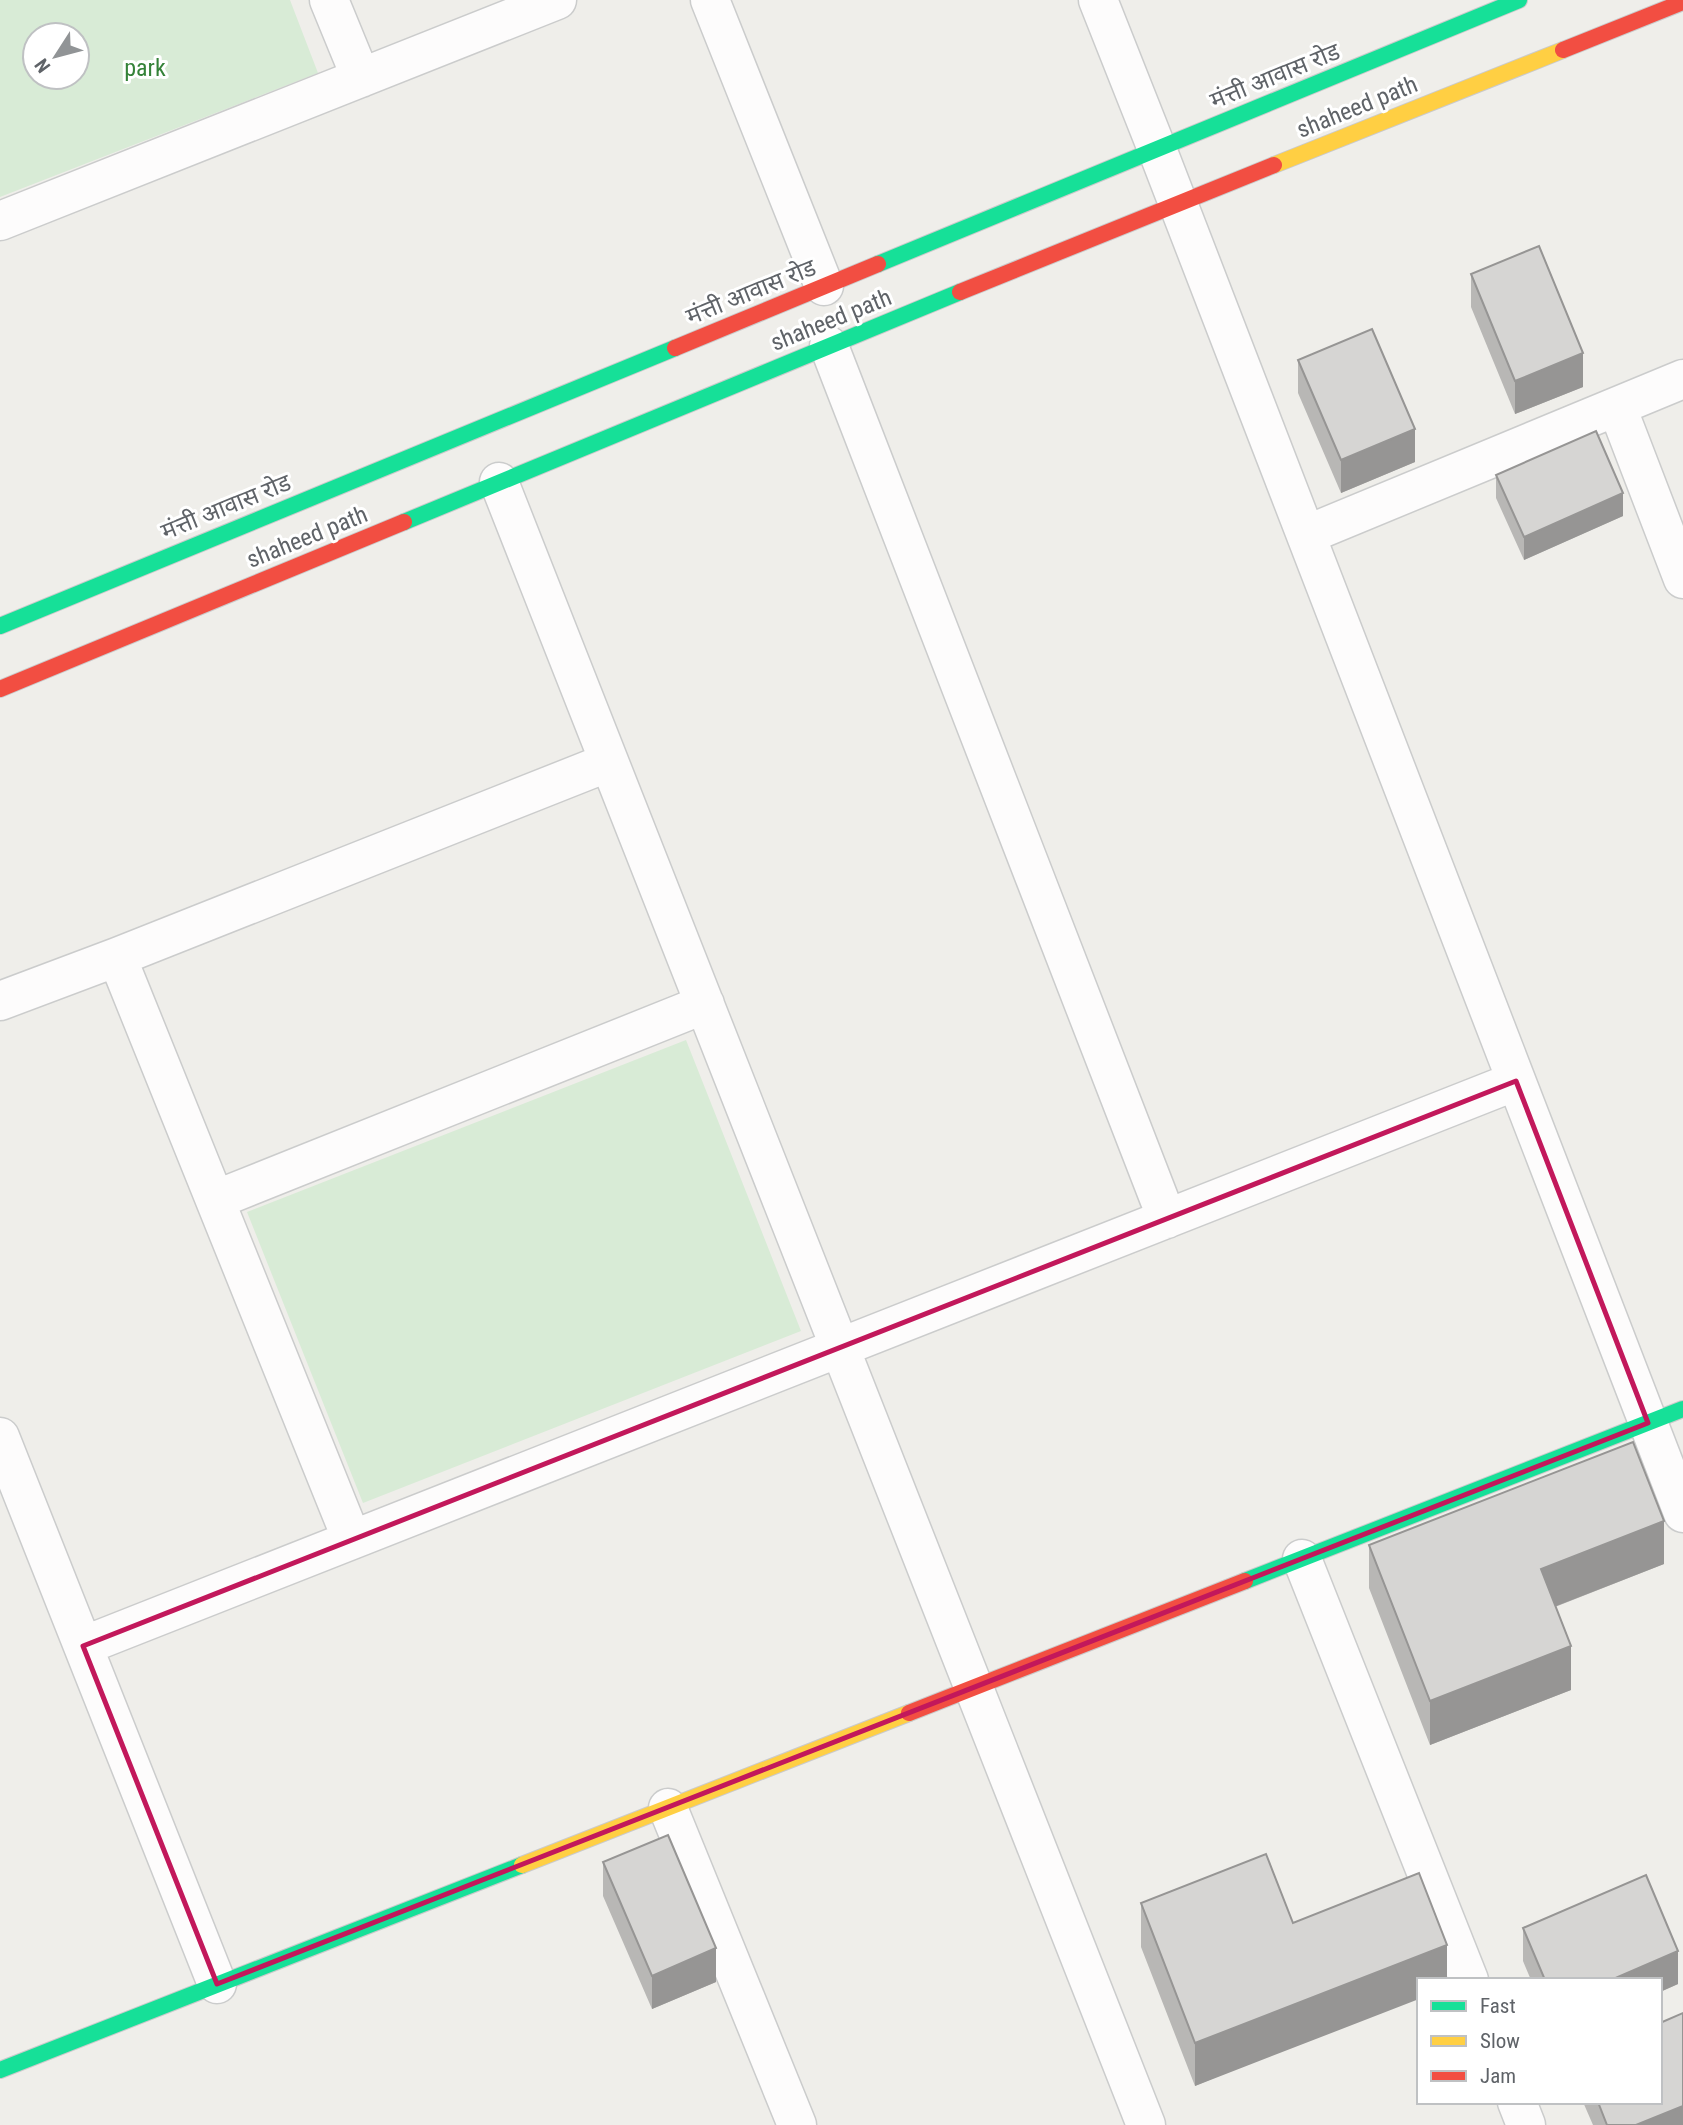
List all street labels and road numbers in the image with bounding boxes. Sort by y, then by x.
street label: मंत्ती आवास रोड [1206,37,1345,115]
street label: shaheed path [1293,70,1421,144]
street label: मंत्ती आवास रोड [682,253,821,331]
street label: shaheed path [767,283,895,357]
street label: मंत्ती आवास रोड [157,468,296,546]
street label: shaheed path [243,500,371,574]

